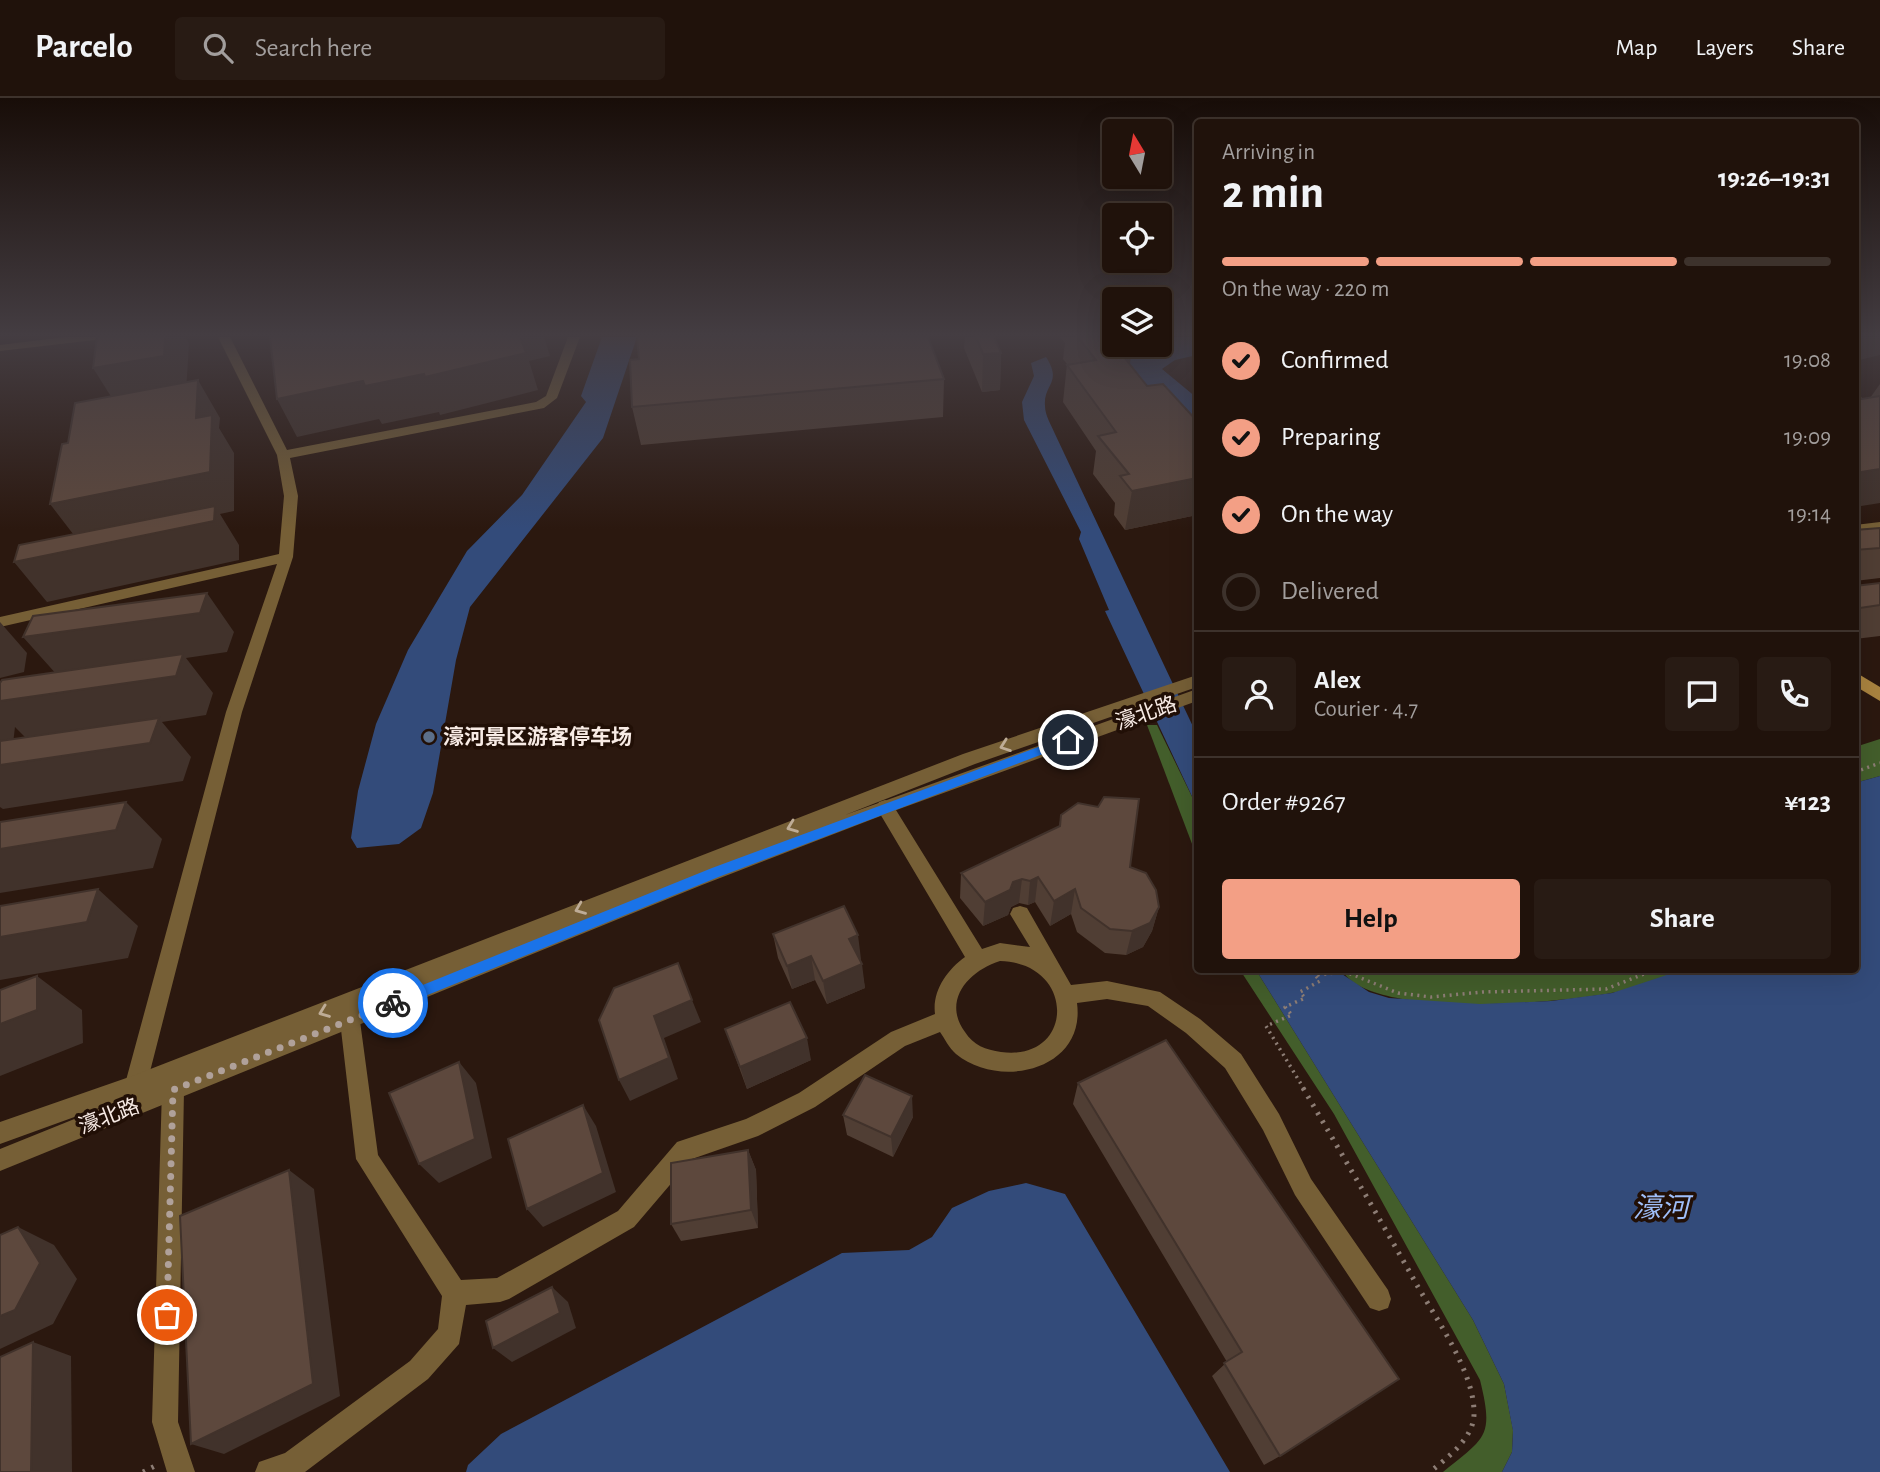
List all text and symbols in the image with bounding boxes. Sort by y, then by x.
search box [175,17,665,80]
icon: search [199,29,237,67]
text: Parcelo [35,31,133,64]
text: Search here [255,35,372,61]
text: Map [1615,36,1657,60]
text: Layers [1695,36,1754,60]
text: Share [1792,36,1845,60]
north arrow [1102,119,1172,189]
map controls [1102,119,1172,357]
text: Arriving in [1222,141,1315,164]
text: 19:26–19:31 [1718,165,1831,191]
text: 2 min [1222,170,1324,216]
button: locate [1102,203,1172,273]
text: On the way · 220 m [1222,278,1389,301]
button: layers [1102,287,1172,357]
icon: check [1222,342,1260,380]
text: Confirmed [1281,347,1389,373]
text: 19:08 [1784,349,1831,372]
icon: check [1222,419,1260,457]
text: Preparing [1281,424,1380,450]
text: 19:09 [1784,426,1831,449]
icon: check [1222,496,1260,534]
text: On the way [1281,501,1393,527]
text: 19:14 [1788,503,1831,526]
text: Delivered [1281,578,1379,604]
button: person [1222,657,1296,731]
button: chat [1665,657,1739,731]
button: phone [1757,657,1831,731]
text: Alex [1314,667,1361,693]
street label: 濠北路 [1113,692,1179,734]
text: Courier · 4.7 [1314,698,1418,721]
pin [1038,710,1098,770]
icon: home [1049,721,1087,759]
place label: 濠河景区游客停车场 [443,725,632,748]
marker: 濠河景区游客停车场 [421,729,437,745]
one-way arrow [1000,738,1012,752]
text: Order #9267 [1222,789,1346,815]
text: ¥123 [1785,789,1831,815]
one-way arrow [787,818,799,832]
button: Help [1222,879,1520,959]
button: Share [1534,879,1831,959]
one-way arrow [575,901,587,915]
courier [358,968,428,1038]
icon: bike [374,984,412,1022]
one-way arrow [318,1003,330,1017]
street label: 濠北路 [76,1094,142,1138]
water label: 濠河 [1633,1193,1694,1223]
pin [137,1285,197,1345]
icon: bag [148,1296,186,1334]

